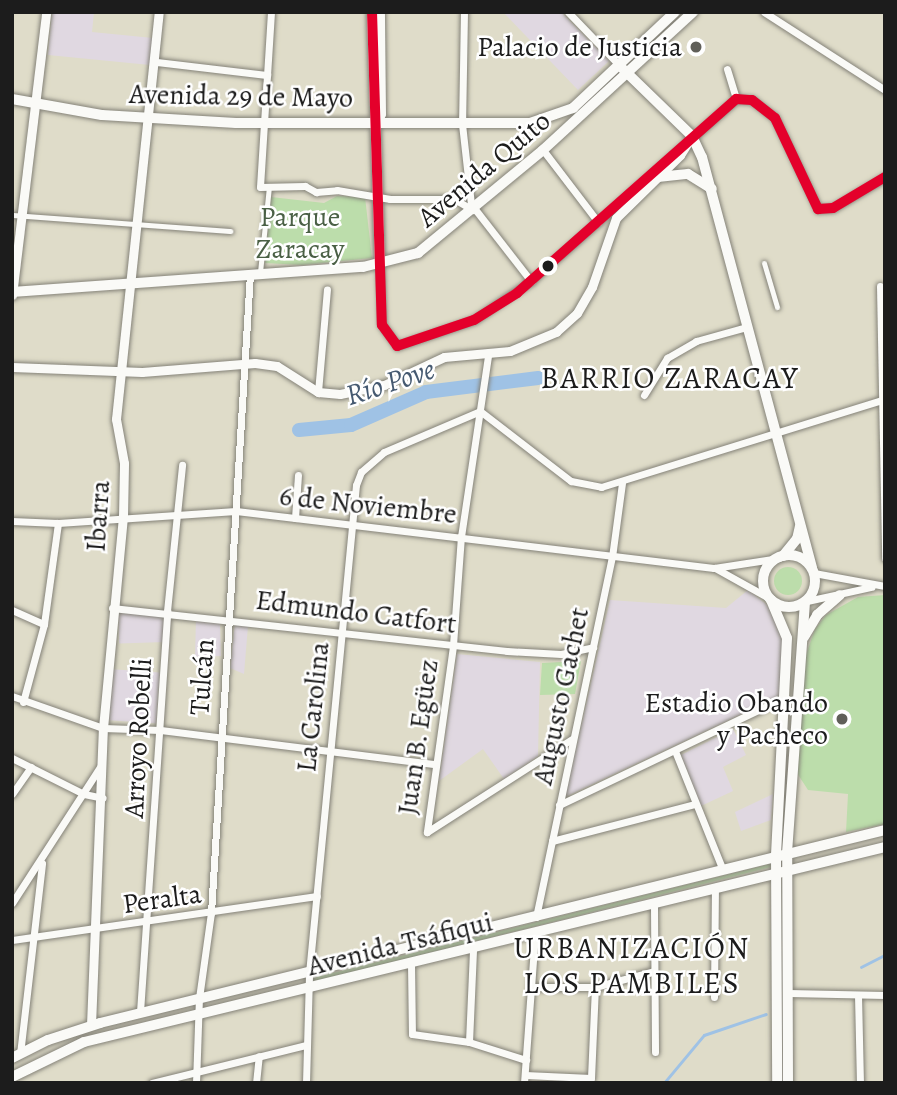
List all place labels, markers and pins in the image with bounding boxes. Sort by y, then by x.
place label: Palacio de Justicia [477,30,682,64]
marker: Palacio de Justicia [688,39,704,55]
unlabelled marker [541,259,555,273]
place label: Estadio Obando y Pacheco [645,686,828,752]
marker: Estadio Obando y Pacheco [834,711,850,727]

